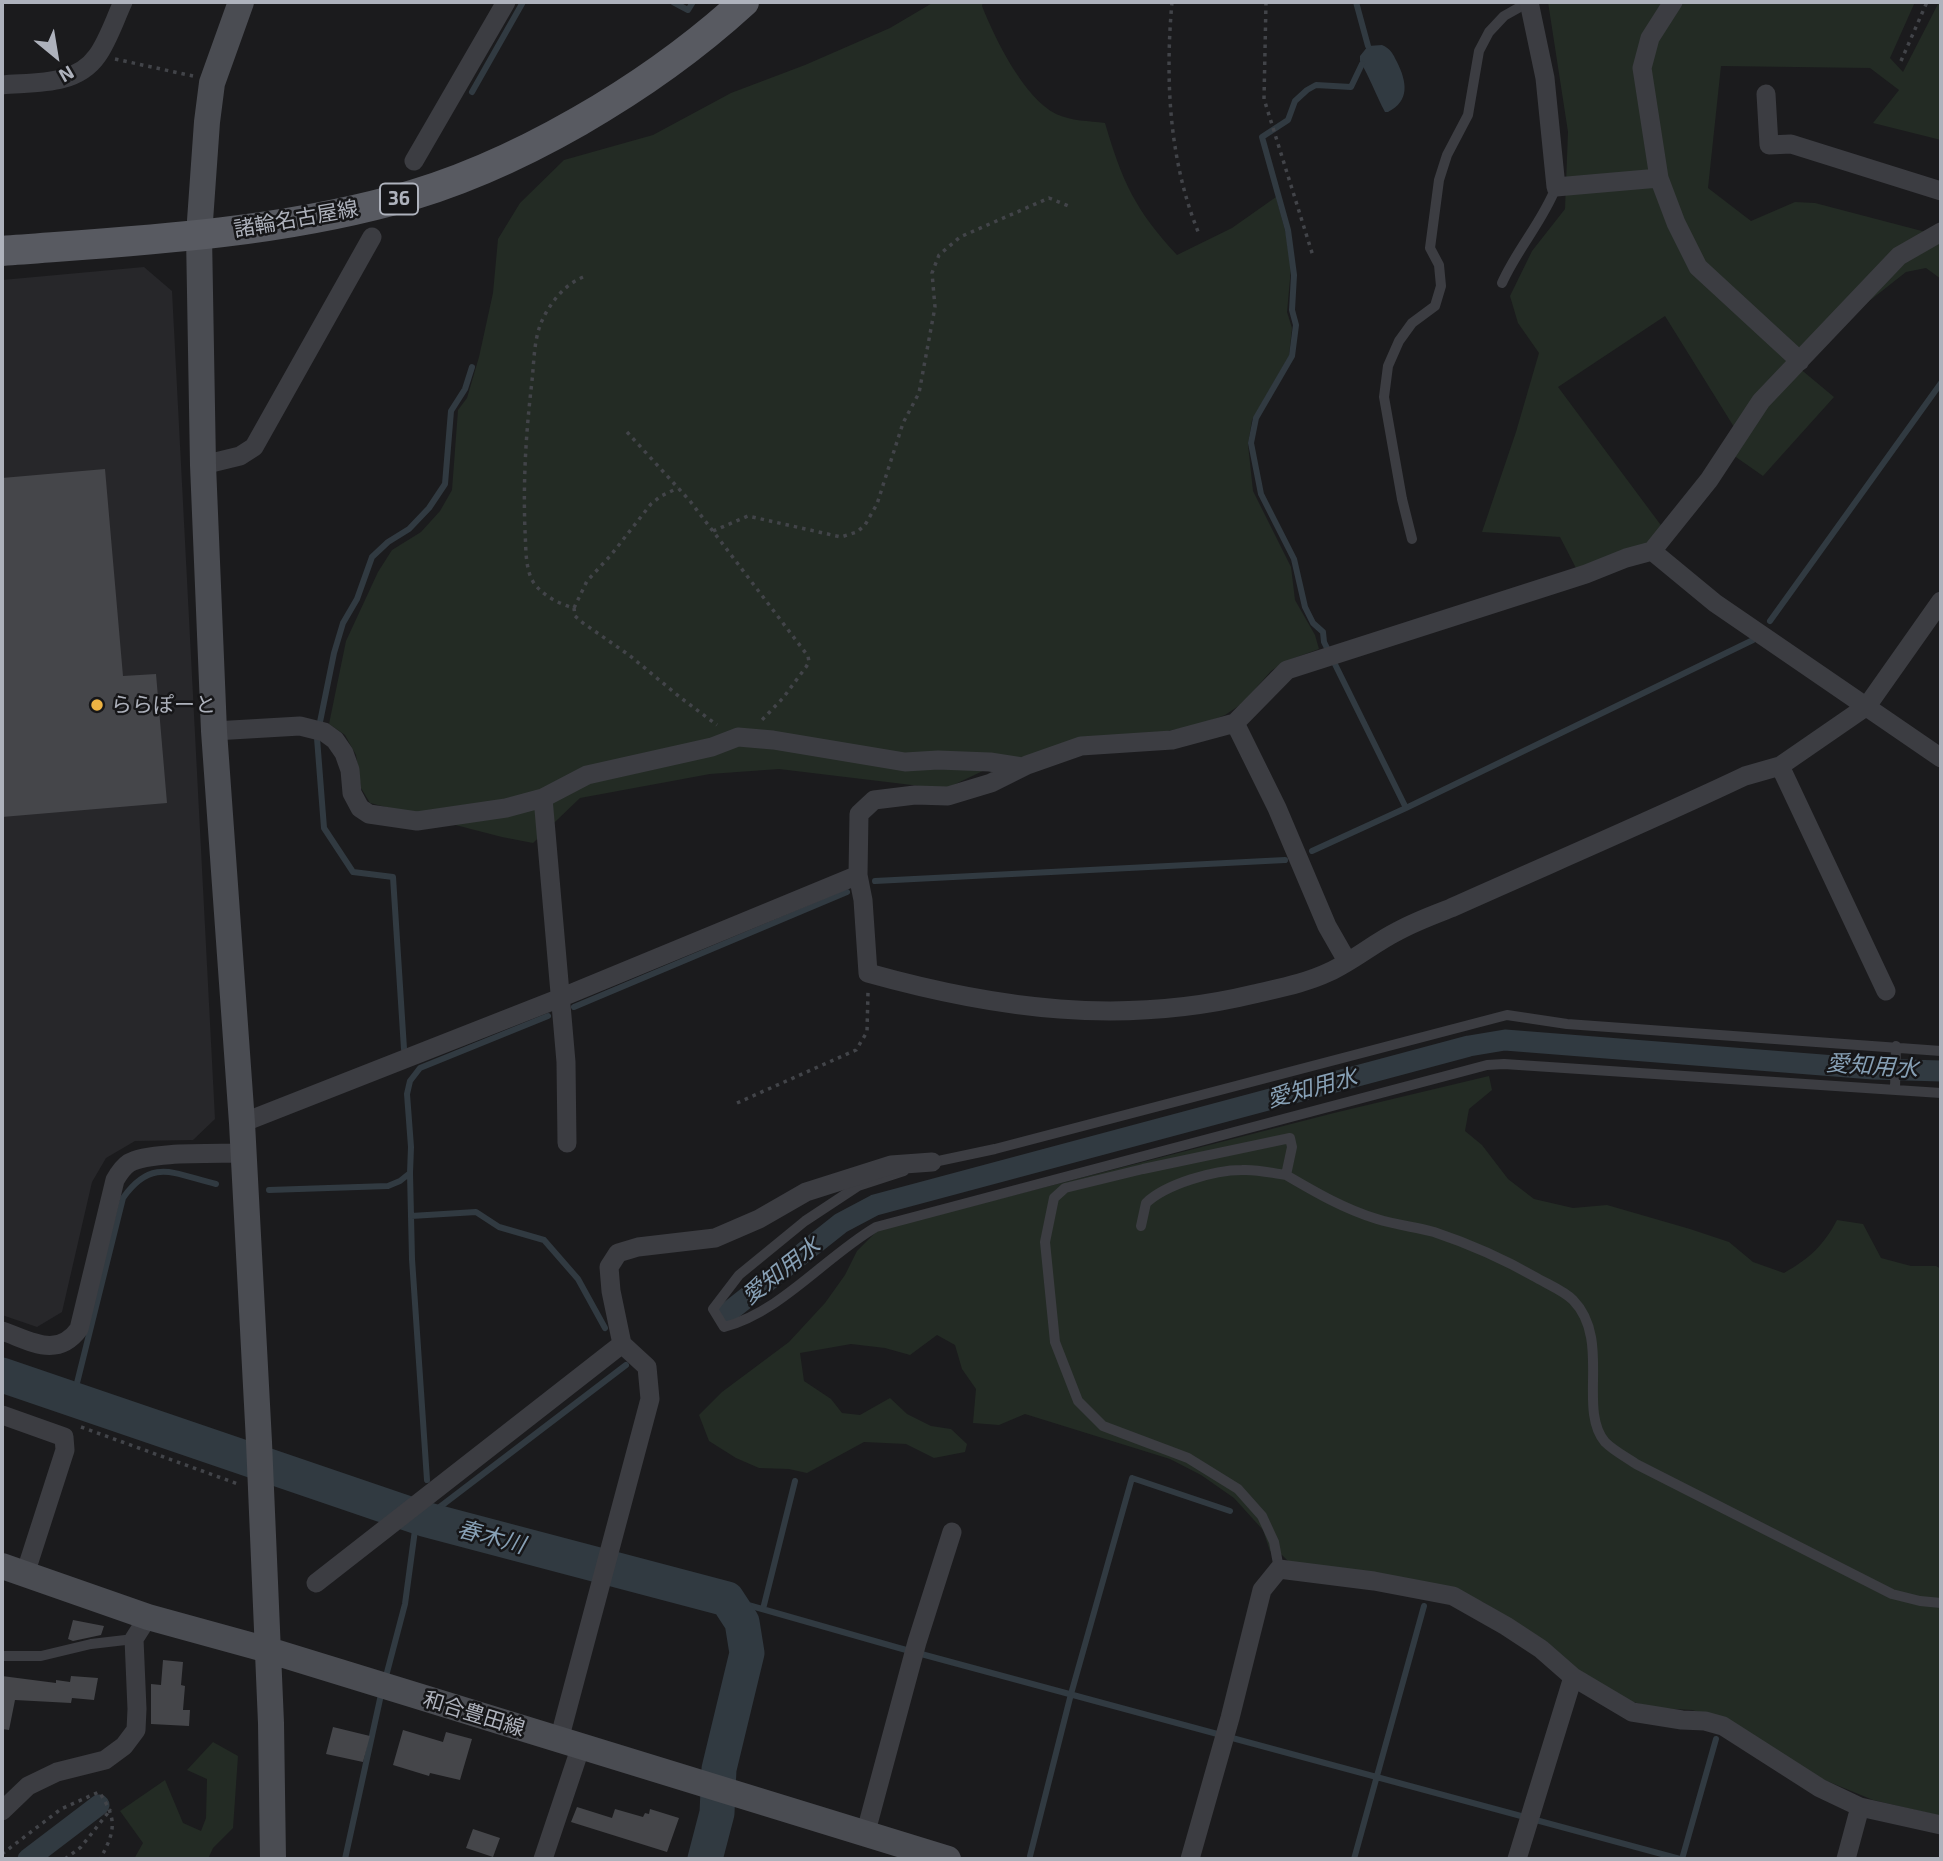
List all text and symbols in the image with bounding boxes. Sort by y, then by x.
north arrow [21,21,91,91]
text: N [55,61,78,88]
road number: 36 [380,183,418,214]
street label: 諸輪名古屋線 [232,196,360,242]
place label: ららぽーと [111,692,216,718]
marker: ららぽーと [89,697,105,713]
water label: 愛知用水 [1825,1049,1919,1083]
water label: 愛知用水 [1264,1063,1360,1113]
water label: 愛知用水 [736,1232,826,1310]
water label: 春木川 [454,1515,528,1559]
street label: 和合豊田線 [420,1687,528,1741]

